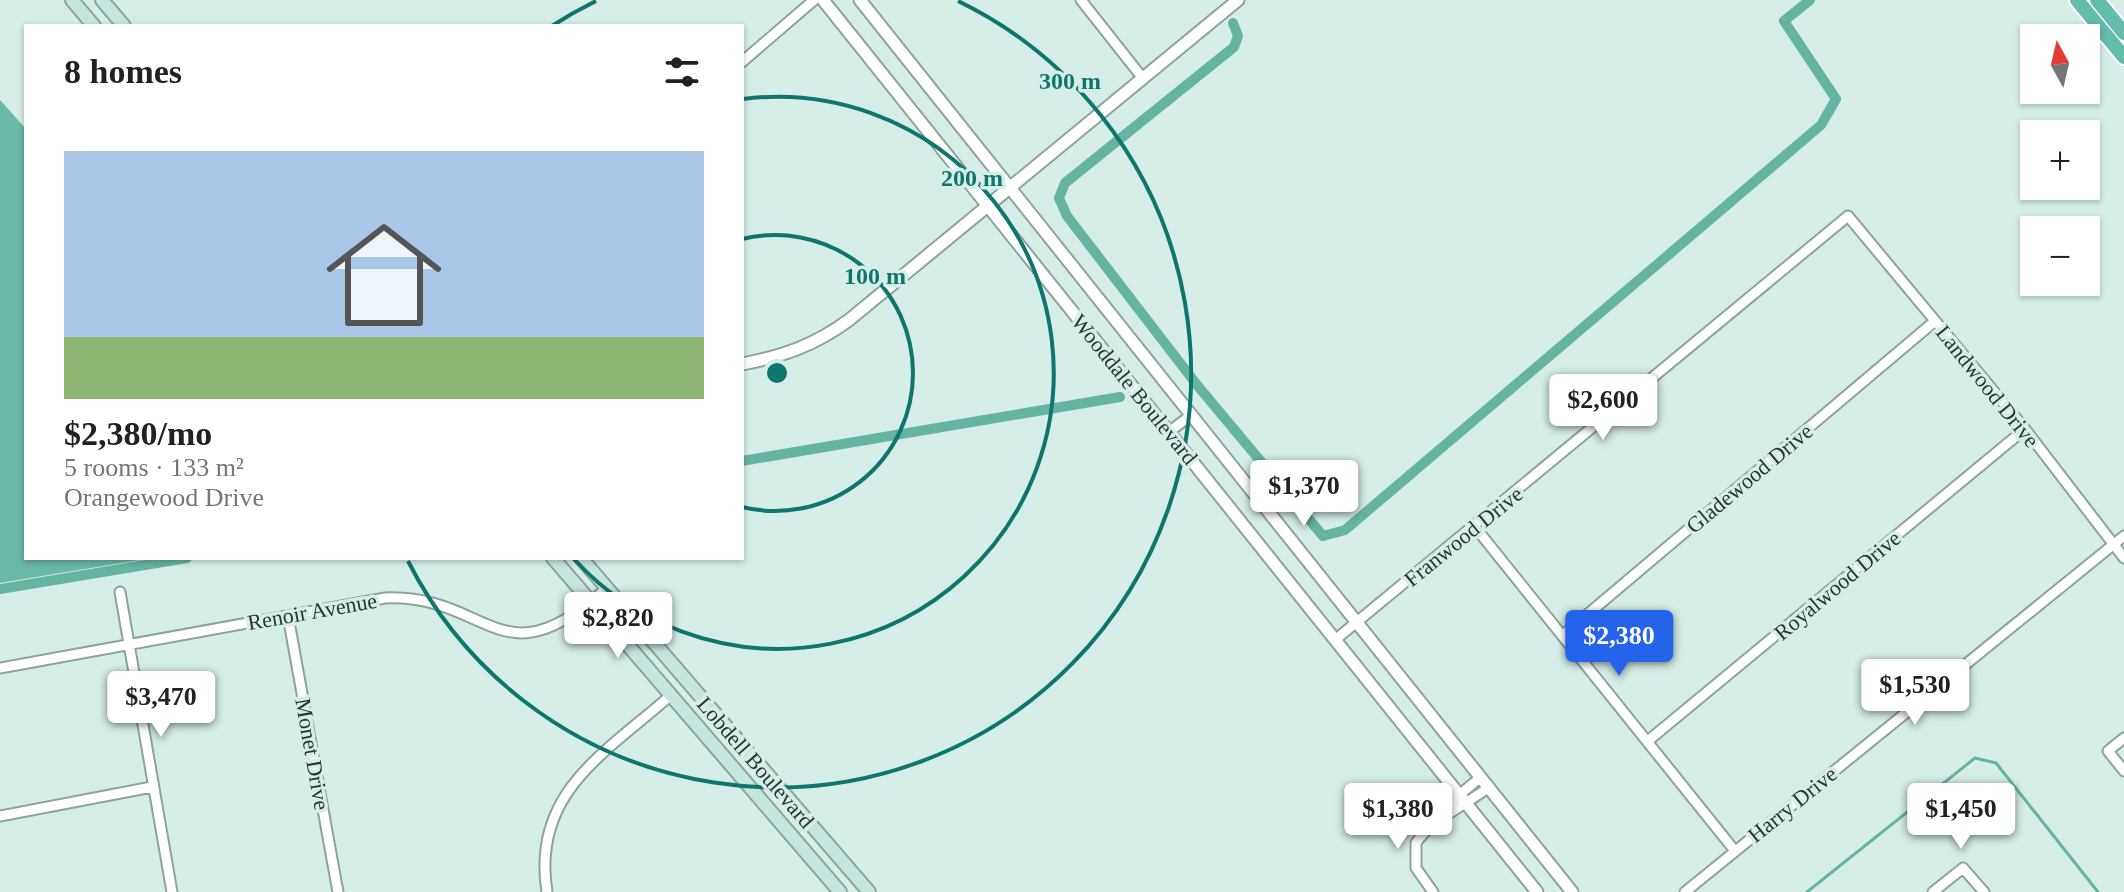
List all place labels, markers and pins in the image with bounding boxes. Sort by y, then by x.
centre of rings [763,359,791,387]
pin: $2,600 [1538,374,1668,442]
pin: $1,370 [1239,460,1369,528]
pin: $2,820 [553,592,683,660]
pin: $2,380 [1554,610,1684,678]
pin: $1,530 [1850,659,1980,727]
pin: $3,470 [96,671,226,739]
pin: $1,380 [1333,783,1463,851]
pin: $1,450 [1896,783,2026,851]

